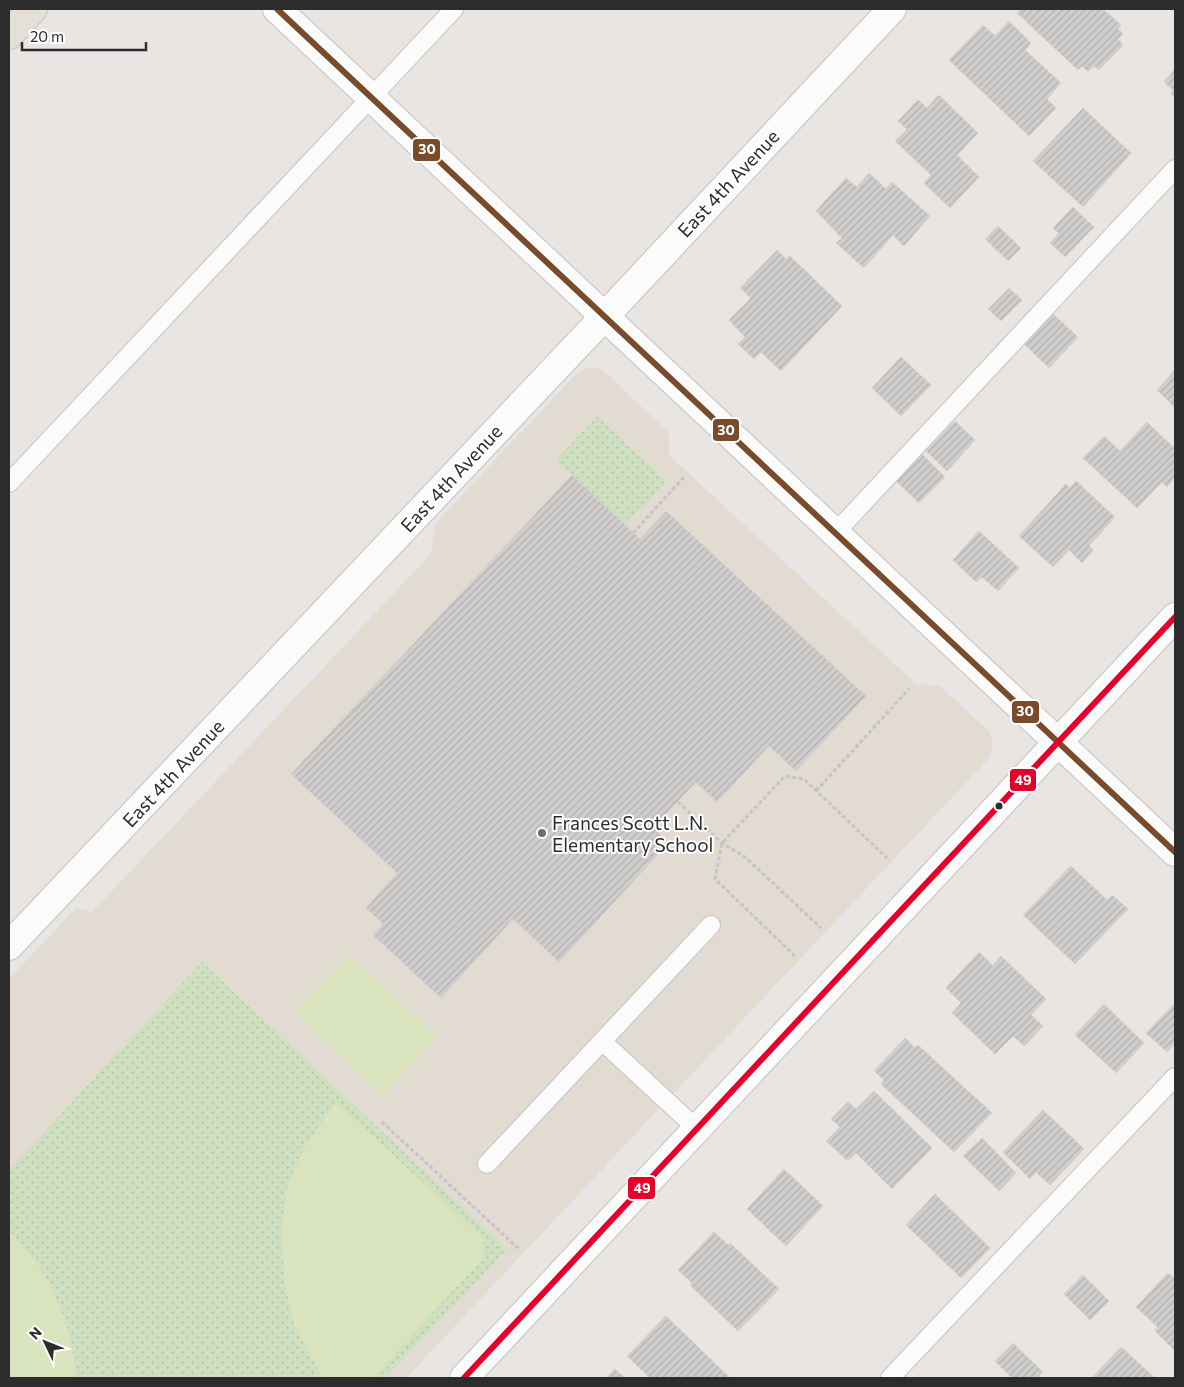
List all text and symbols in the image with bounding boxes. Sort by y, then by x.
scale bar [22,20,146,52]
text: 20 m [30,27,64,45]
street label: East 4th Avenue [672,125,784,241]
line badge: 30 [412,138,441,162]
text: 30 [418,140,436,157]
line badge: 30 [712,418,740,442]
street label: East 4th Avenue [395,420,507,536]
text: 30 [717,421,735,438]
line badge: 30 [1011,700,1040,724]
text: 30 [1016,702,1034,719]
street label: East 4th Avenue [117,715,229,831]
line badge: 49 [1009,768,1037,792]
text: 49 [1014,771,1032,788]
unlabelled marker [994,801,1004,811]
place label: Frances Scott L.N. Elementary School [552,811,713,856]
marker: Frances Scott L.N. Elementary School [536,827,548,839]
line badge: 49 [627,1176,656,1200]
text: 49 [633,1179,651,1196]
north arrow [20,1317,70,1367]
text: N [25,1323,45,1342]

